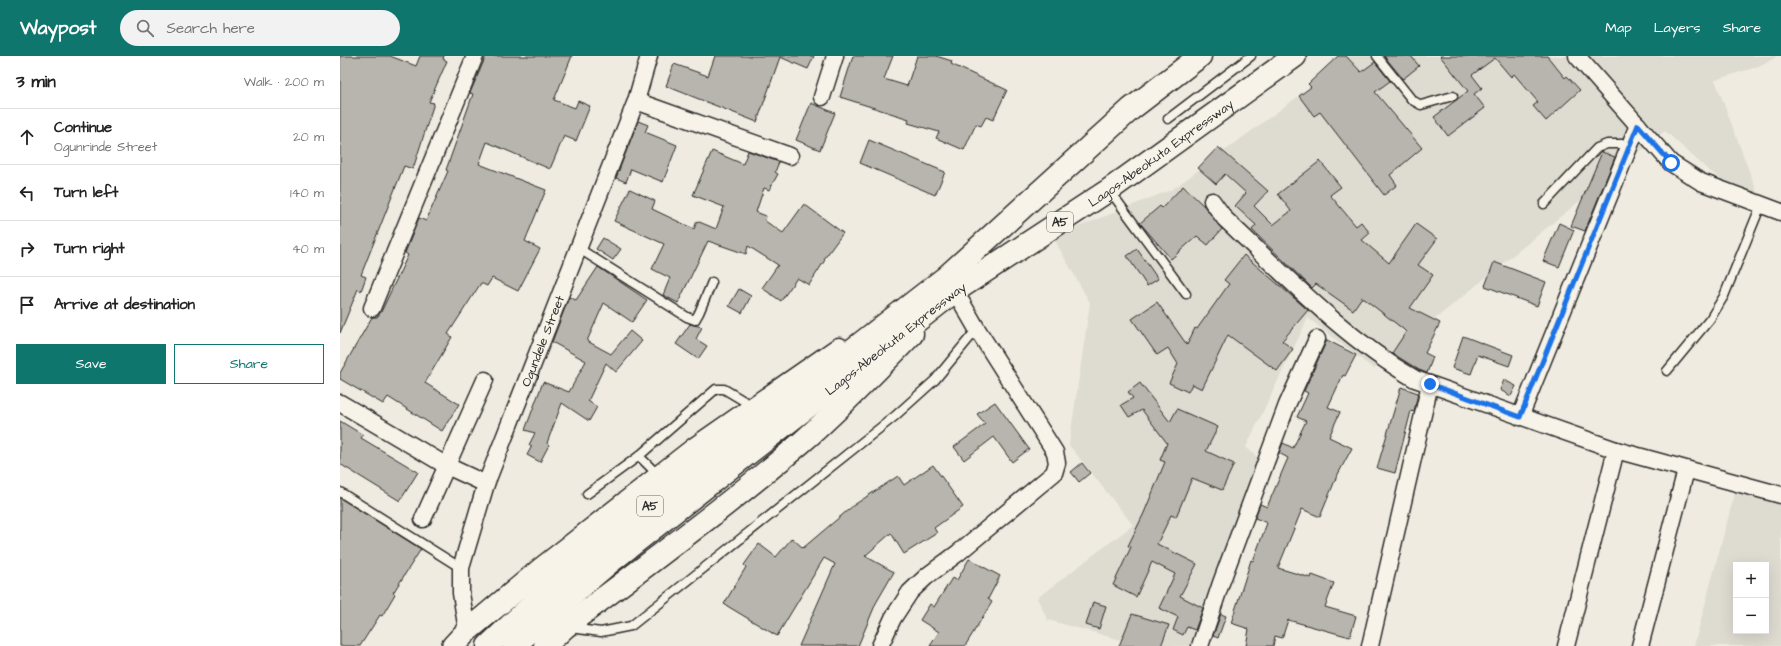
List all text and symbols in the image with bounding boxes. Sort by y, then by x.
search box [120,10,400,46]
text: Waypost [20,15,96,42]
icon: search [134,17,156,39]
text: Search here [166,18,255,39]
text: Map [1605,18,1632,38]
text: Layers [1654,18,1701,38]
text: Share [1723,18,1761,38]
text: 3 min [16,70,56,94]
text: Walk · 200 m [244,73,324,91]
street label: Lagos-Abeokuta Expressway [1085,95,1238,211]
text: Continue [54,117,112,138]
icon: ahead [16,126,38,148]
text: 20 m [293,128,324,146]
text: Ogunrinde Street [54,138,157,156]
route start [1662,154,1680,172]
icon: left [16,182,38,204]
text: Turn left [54,182,118,203]
text: 140 m [290,184,324,202]
road number: A5 [1047,212,1073,232]
icon: right [16,238,38,260]
text: Turn right [54,238,125,259]
text: 40 m [292,240,324,258]
street label: Lagos-Abeokuta Expressway [821,278,970,400]
street label: Ogundele Street [517,292,569,389]
icon: arrive [16,294,38,316]
text: Arrive at destination [54,294,195,315]
button: Save [16,344,166,384]
button: Share [174,344,324,384]
route end [1421,375,1439,393]
road number: A5 [637,496,663,516]
map controls [1733,562,1769,634]
button: + [1733,562,1769,598]
button: − [1733,598,1769,634]

